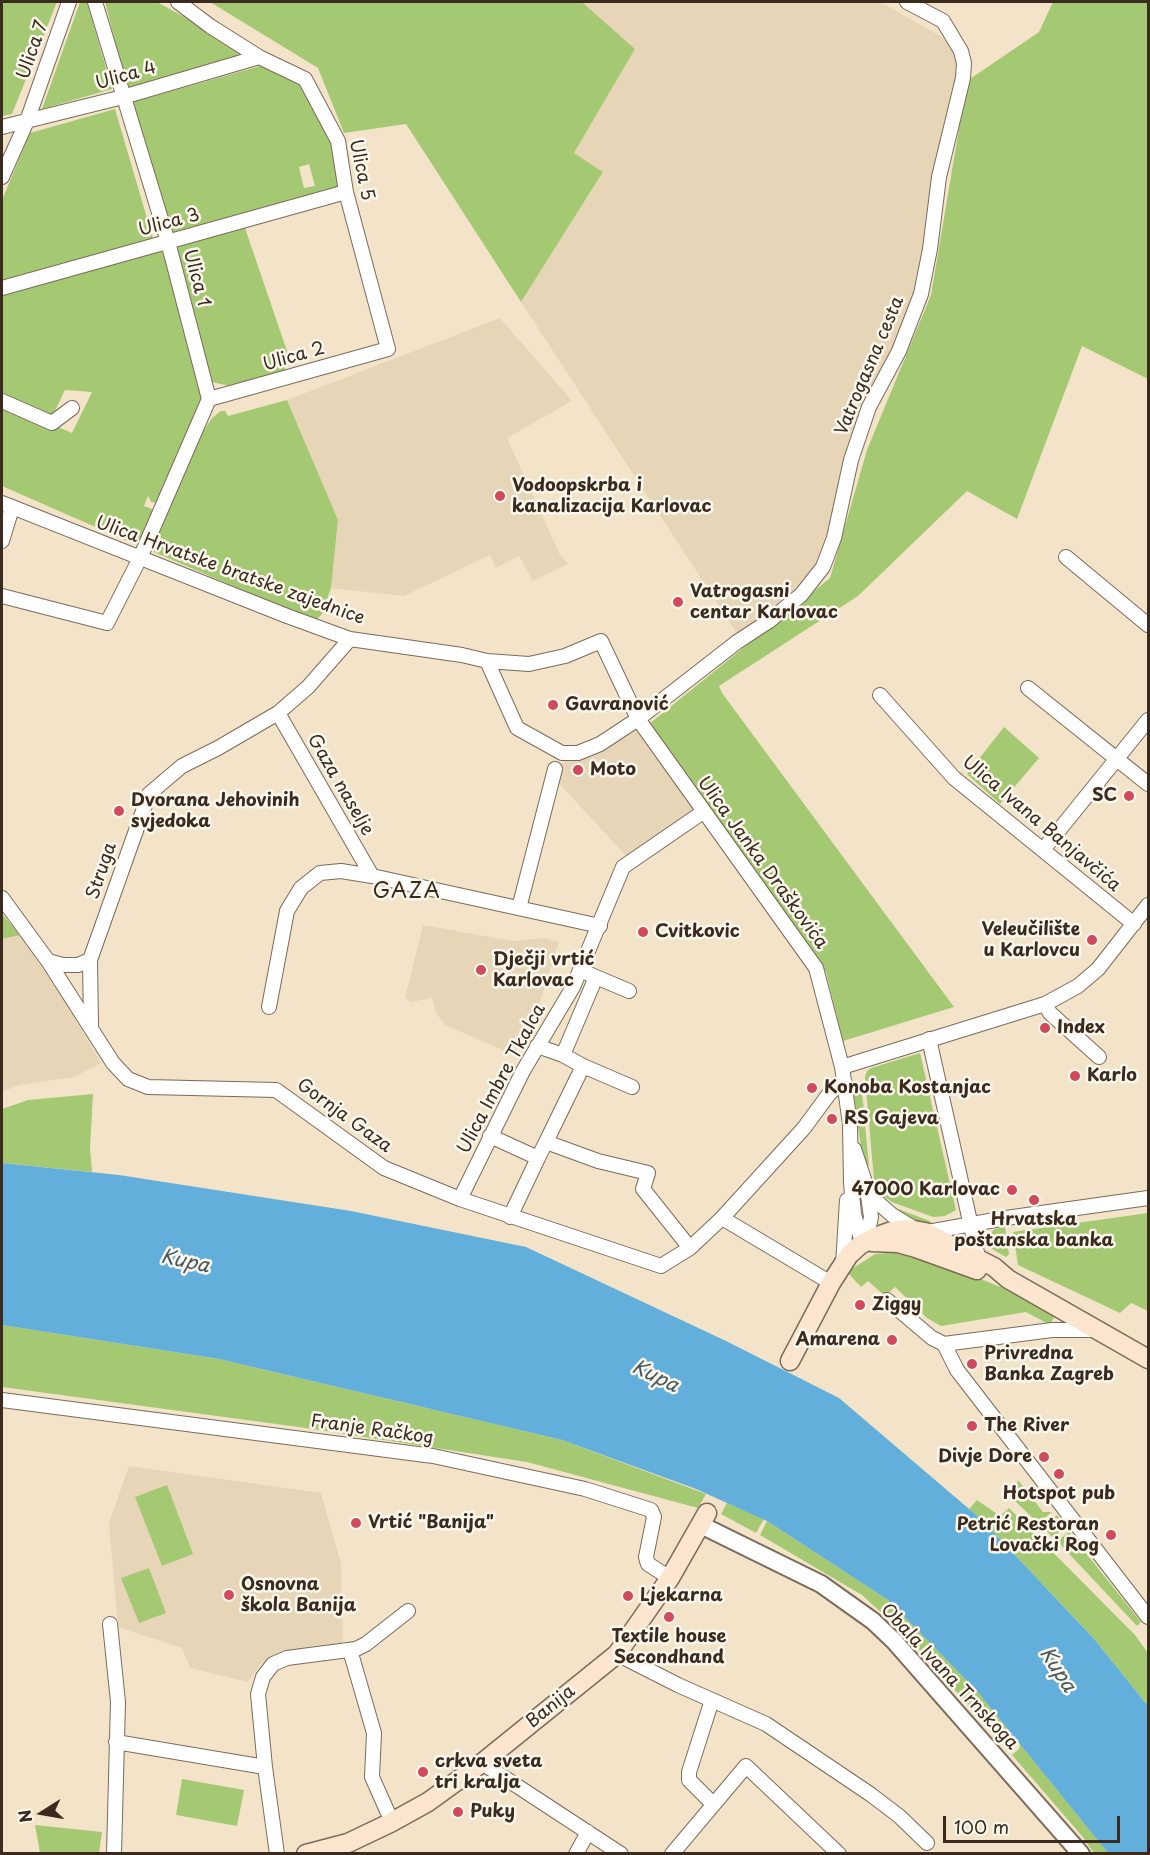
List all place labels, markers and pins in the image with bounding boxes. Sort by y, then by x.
place label: Vodoopskrba i kanalizacija Karlovac [512,475,712,518]
marker: Vodoopskrba i kanalizacija Karlovac [493,489,507,503]
place label: Vatrogasni centar Karlovac [690,581,838,624]
marker: Vatrogasni centar Karlovac [671,595,685,609]
place label: Gavranović [565,694,669,716]
marker: Gavranović [546,698,560,712]
place label: Moto [590,759,636,781]
marker: Moto [571,763,585,777]
place label: SC [1092,785,1117,807]
marker: SC [1122,789,1136,803]
place label: Dvorana Jehovinih svjedoka [131,790,299,832]
marker: Dvorana Jehovinih svjedoka [112,804,126,818]
place label: Veleučilište u Karlovcu [982,919,1080,962]
place label: Cvitkovic [655,921,740,943]
marker: Cvitkovic [636,925,650,939]
marker: Veleučilište u Karlovcu [1085,933,1099,947]
place label: Dječji vrtić Karlovac [493,949,594,992]
marker: Dječji vrtić Karlovac [474,963,488,977]
place label: Index [1057,1017,1105,1039]
marker: Index [1038,1021,1052,1035]
place label: Karlo [1087,1065,1137,1087]
marker: Karlo [1068,1069,1082,1083]
place label: Konoba Kostanjac [824,1077,991,1099]
marker: Konoba Kostanjac [805,1081,819,1095]
place label: RS Gajeva [844,1108,939,1130]
marker: RS Gajeva [825,1112,839,1126]
place label: 47000 Karlovac [851,1179,1000,1201]
marker: 47000 Karlovac [1005,1183,1019,1197]
marker: Hrvatska poštanska banka [1027,1193,1041,1207]
place label: Hrvatska poštanska banka [954,1209,1114,1252]
place label: Ziggy [872,1294,921,1316]
marker: Ziggy [853,1298,867,1312]
place label: Amarena [795,1329,880,1351]
marker: Amarena [885,1333,899,1347]
place label: Privredna Banka Zagreb [984,1343,1114,1386]
marker: Privredna Banka Zagreb [965,1357,979,1371]
place label: The River [984,1415,1069,1437]
marker: The River [965,1419,979,1433]
place label: Divje Dore [938,1446,1032,1468]
marker: Divje Dore [1037,1450,1051,1464]
marker: Hotspot pub [1052,1467,1066,1481]
place label: Hotspot pub [1003,1483,1115,1505]
place label: Vrtić "Banija" [368,1512,494,1534]
place label: Petrić Restoran Lovački Rog [957,1514,1099,1556]
marker: Vrtić "Banija" [349,1516,363,1530]
marker: Petrić Restoran Lovački Rog [1104,1528,1118,1542]
place label: Osnovna škola Banija [241,1574,356,1616]
place label: Ljekarna [640,1585,723,1607]
marker: Osnovna škola Banija [222,1588,236,1602]
marker: Ljekarna [621,1589,635,1603]
marker: Textile house Secondhand [662,1610,676,1624]
place label: Textile house Secondhand [612,1626,726,1668]
place label: crkva sveta tri kralja [435,1751,543,1794]
marker: crkva sveta tri kralja [416,1765,430,1779]
place label: Puky [470,1801,515,1823]
marker: Puky [451,1805,465,1819]

